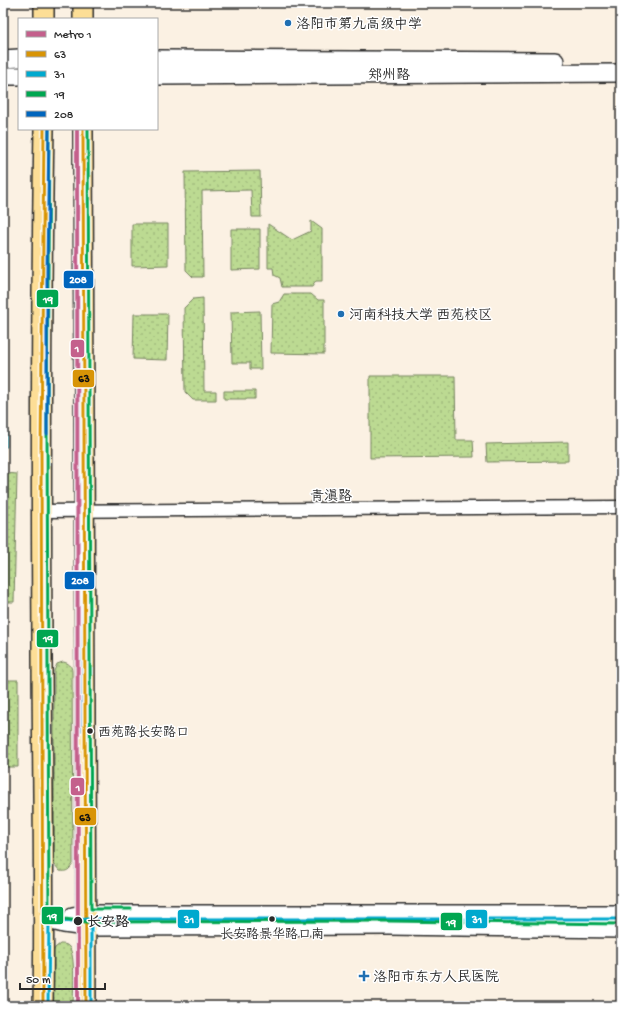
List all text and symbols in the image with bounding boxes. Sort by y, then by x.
place label: 洛阳市第九高级中学 [296,16,422,34]
legend [18,18,158,130]
marker: 洛阳市第九高级中学 [283,18,293,28]
text: Metro 1 [54,29,92,43]
text: 63 [54,49,66,63]
street label: 郑州路 [368,67,410,85]
text: 31 [53,69,65,83]
text: 19 [53,89,65,103]
text: 208 [54,109,74,123]
line badge: 208 [63,270,94,289]
text: 208 [69,275,87,287]
line badge: 19 [36,289,59,308]
text: 19 [42,295,53,307]
place label: 河南科技大学 西苑校区 [349,307,492,325]
marker: 河南科技大学 西苑校区 [336,309,346,319]
line badge: 1 [70,339,85,358]
text: 1 [74,344,79,356]
line badge: 63 [72,369,95,388]
text: 63 [78,374,90,386]
street label: 青滇路 [310,488,352,506]
line badge: 208 [64,571,95,590]
text: 208 [71,576,89,588]
line badge: 19 [36,629,59,648]
text: 19 [42,634,53,646]
place label: 西苑路长安路口 [98,725,189,741]
marker: 西苑路长安路口 [85,726,95,736]
line badge: 1 [70,777,85,796]
text: 1 [75,783,80,795]
line badge: 63 [74,807,97,826]
text: 63 [79,813,91,825]
line badge: 19 [41,906,64,925]
line badge: 31 [177,909,200,929]
line badge: 31 [465,909,488,929]
text: 19 [46,912,57,924]
line badge: 19 [440,912,463,931]
place label: 长安路 [87,914,129,932]
marker: 长安路景华路口南 [267,914,277,924]
marker: 长安路 [72,915,84,927]
text: 31 [183,915,194,927]
text: 31 [471,915,482,927]
text: 19 [445,918,456,930]
place label: 长安路景华路口南 [220,927,324,943]
scale bar [20,965,105,991]
place label: 洛阳市东方人民医院 [373,969,499,987]
marker: 洛阳市东方人民医院 [358,970,370,982]
text: 50 m [26,974,51,988]

